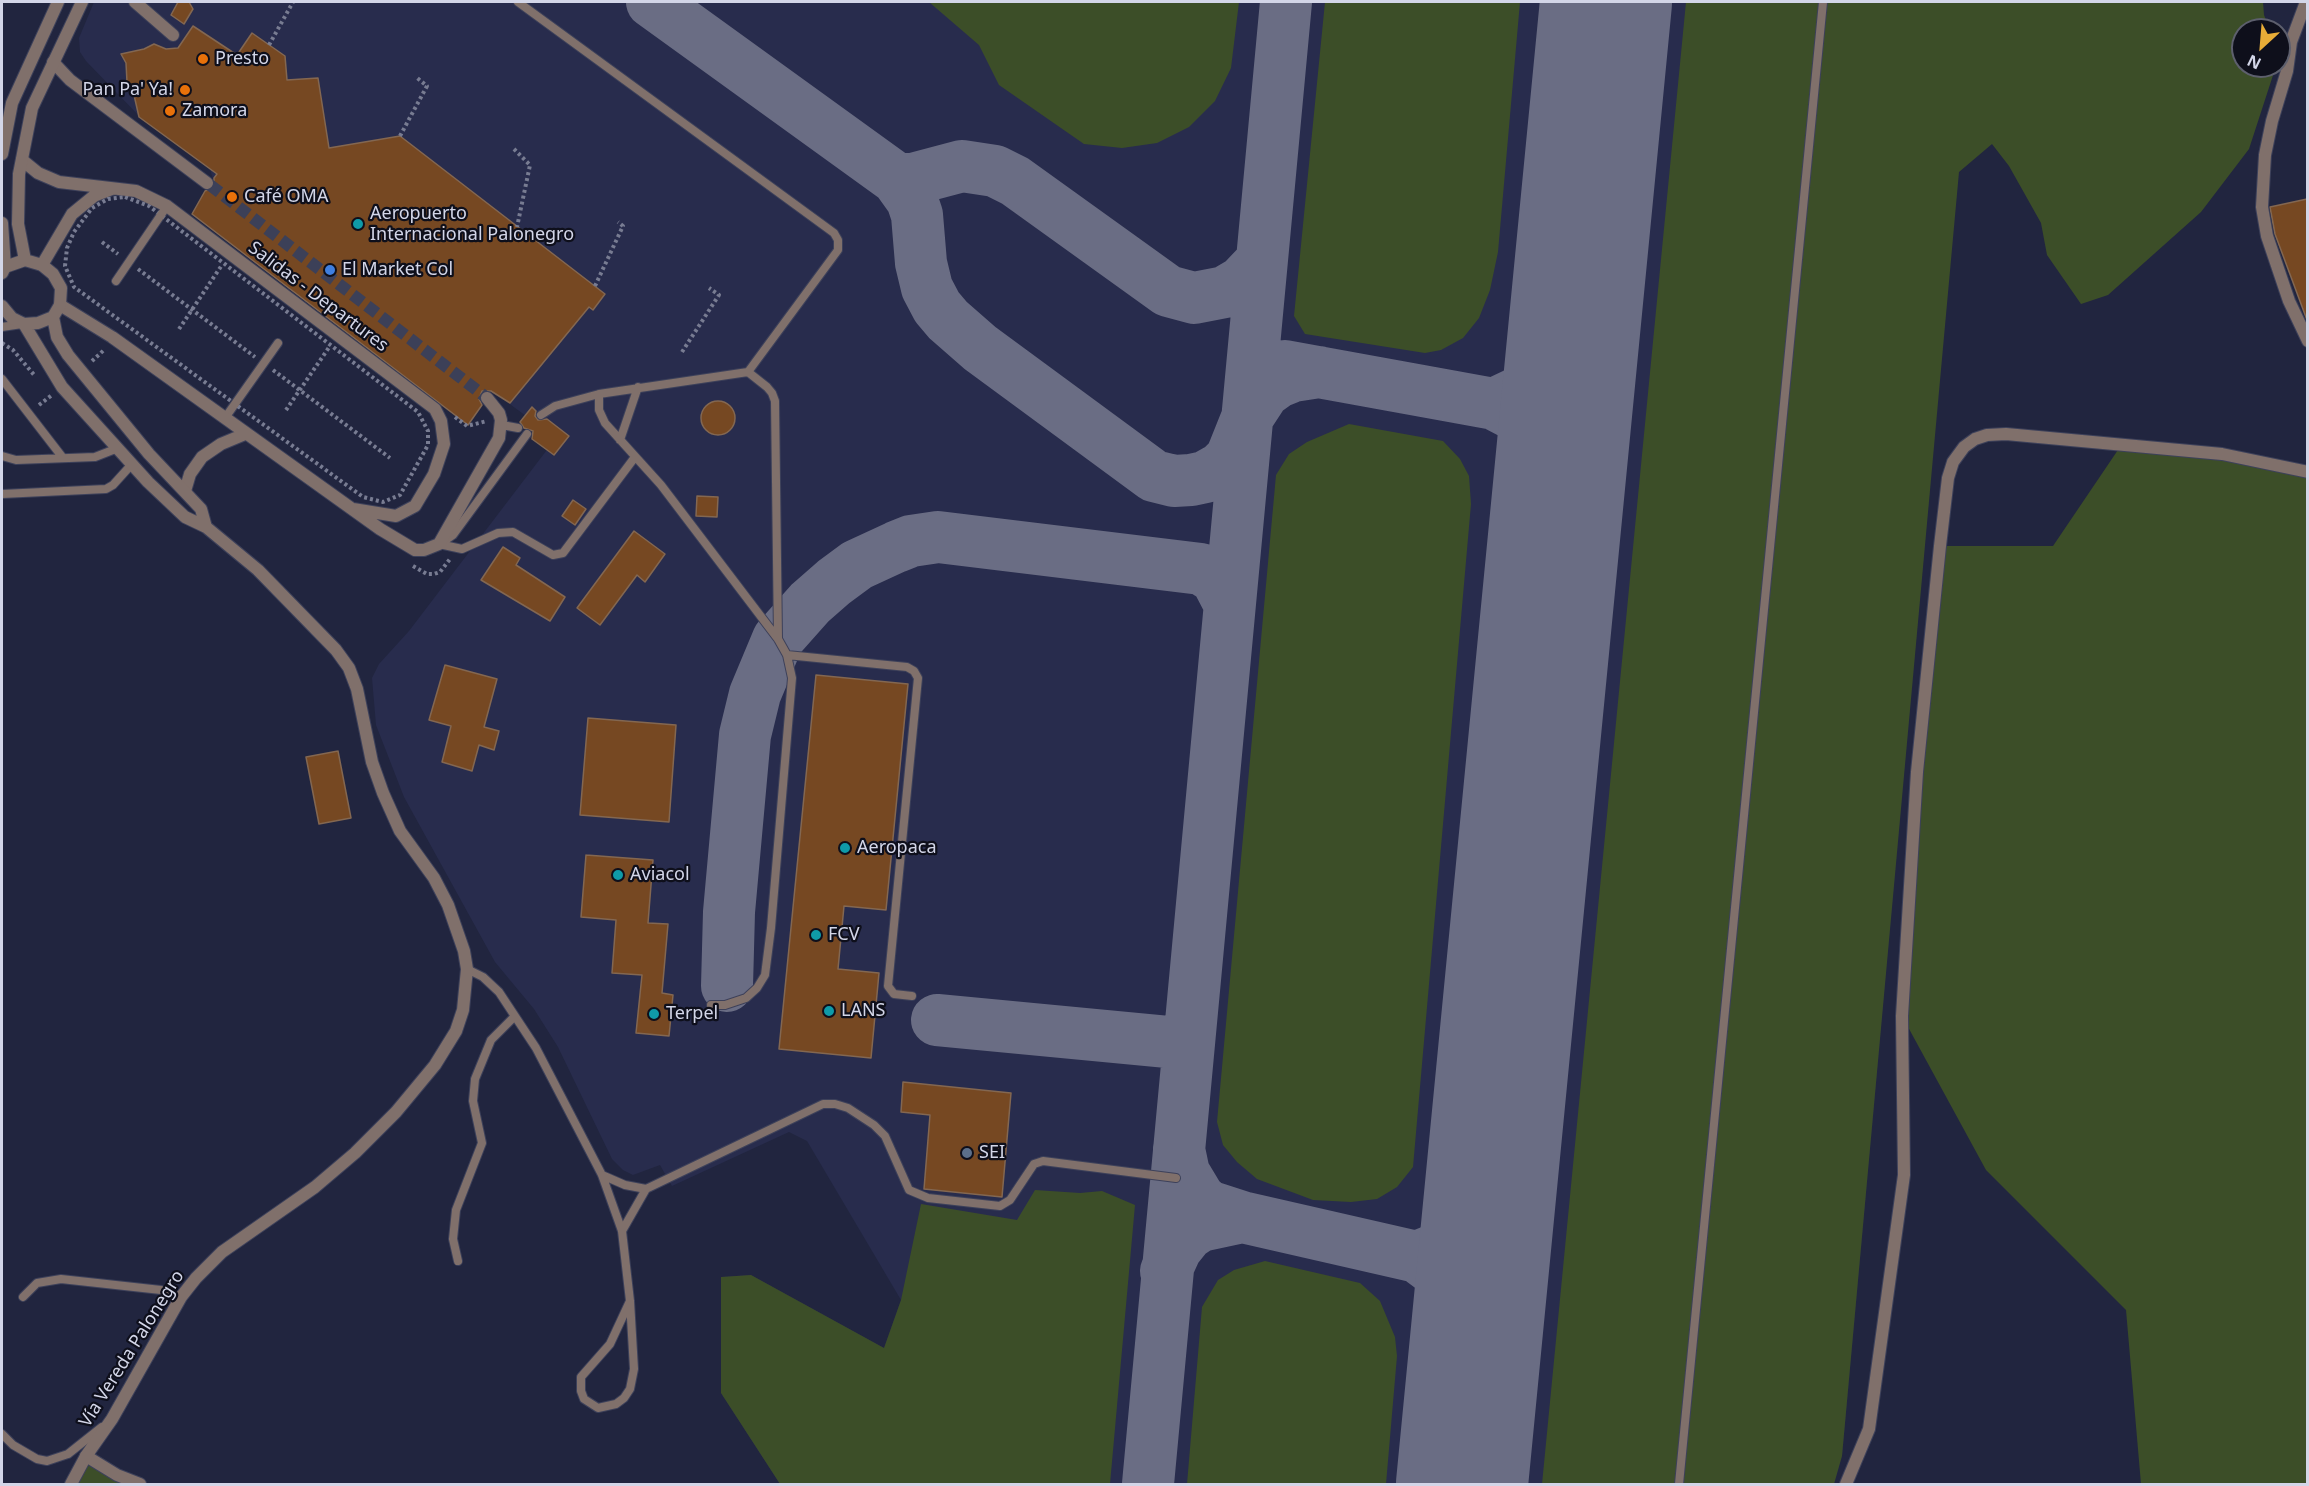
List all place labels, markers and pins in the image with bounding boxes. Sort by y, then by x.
place label: Presto [215,48,269,70]
marker: Presto [196,52,210,66]
place label: Pan Pa' Ya! [82,79,173,101]
marker: Pan Pa' Ya! [178,83,192,97]
place label: Zamora [182,100,247,122]
marker: Zamora [163,104,177,118]
place label: Café OMA [244,186,328,208]
marker: Café OMA [225,190,239,204]
place label: Aeropuerto Internacional Palonegro [370,203,574,246]
marker: Aeropuerto Internacional Palonegro [351,217,365,231]
place label: El Market Col [342,259,453,281]
marker: El Market Col [323,263,337,277]
place label: Aeropaca [857,837,937,859]
marker: Aeropaca [838,841,852,855]
place label: Aviacol [630,864,690,886]
marker: Aviacol [611,868,625,882]
place label: FCV [828,924,860,946]
marker: FCV [809,928,823,942]
place label: LANS [841,1000,885,1022]
place label: Terpel [666,1003,718,1025]
marker: LANS [822,1004,836,1018]
marker: Terpel [647,1007,661,1021]
place label: SEI [979,1142,1005,1164]
marker: SEI [960,1146,974,1160]

